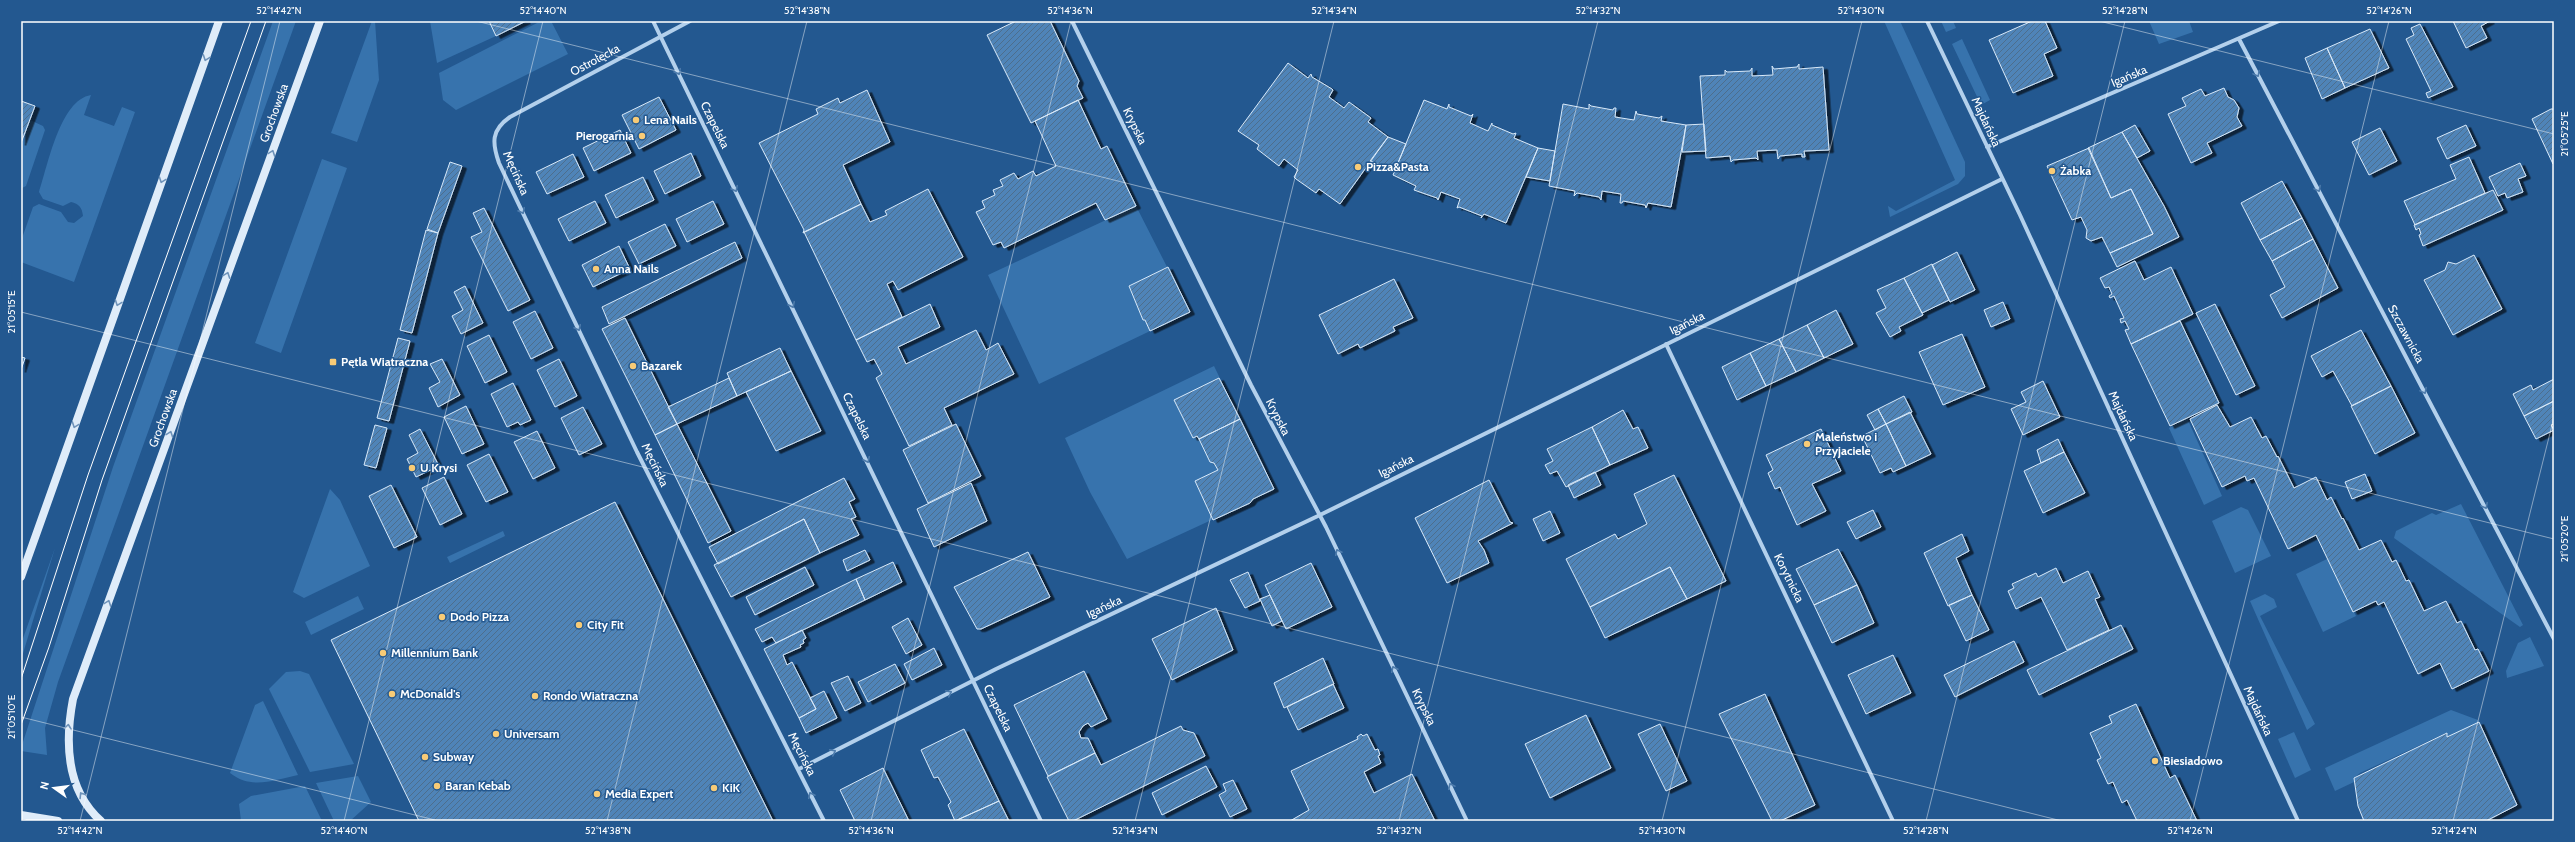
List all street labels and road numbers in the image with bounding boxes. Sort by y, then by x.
street label: Ostrołęcka [567,40,622,79]
street label: Igańska [2109,61,2149,90]
street label: Grochowska [256,81,291,144]
street label: Majdańska [1968,95,2005,149]
street label: Czapelska [698,99,733,151]
street label: Krypska [1120,105,1151,147]
street label: Męcińska [500,148,533,197]
street label: Szczawnicka [2385,302,2428,366]
street label: Igańska [1667,308,1707,337]
street label: Grochowska [145,386,180,449]
street label: Majdańska [2105,389,2142,443]
street label: Czapelska [840,390,875,442]
street label: Krypska [1263,396,1294,438]
street label: Męcińska [638,441,673,489]
street label: Igańska [1376,451,1416,480]
street label: Korytnicka [1771,551,1808,605]
street label: Igańska [1084,592,1124,621]
street label: Czapelska [981,682,1016,734]
street label: Majdańska [2240,684,2277,738]
street label: Krypska [1409,686,1440,728]
street label: Męcińska [785,730,820,778]

